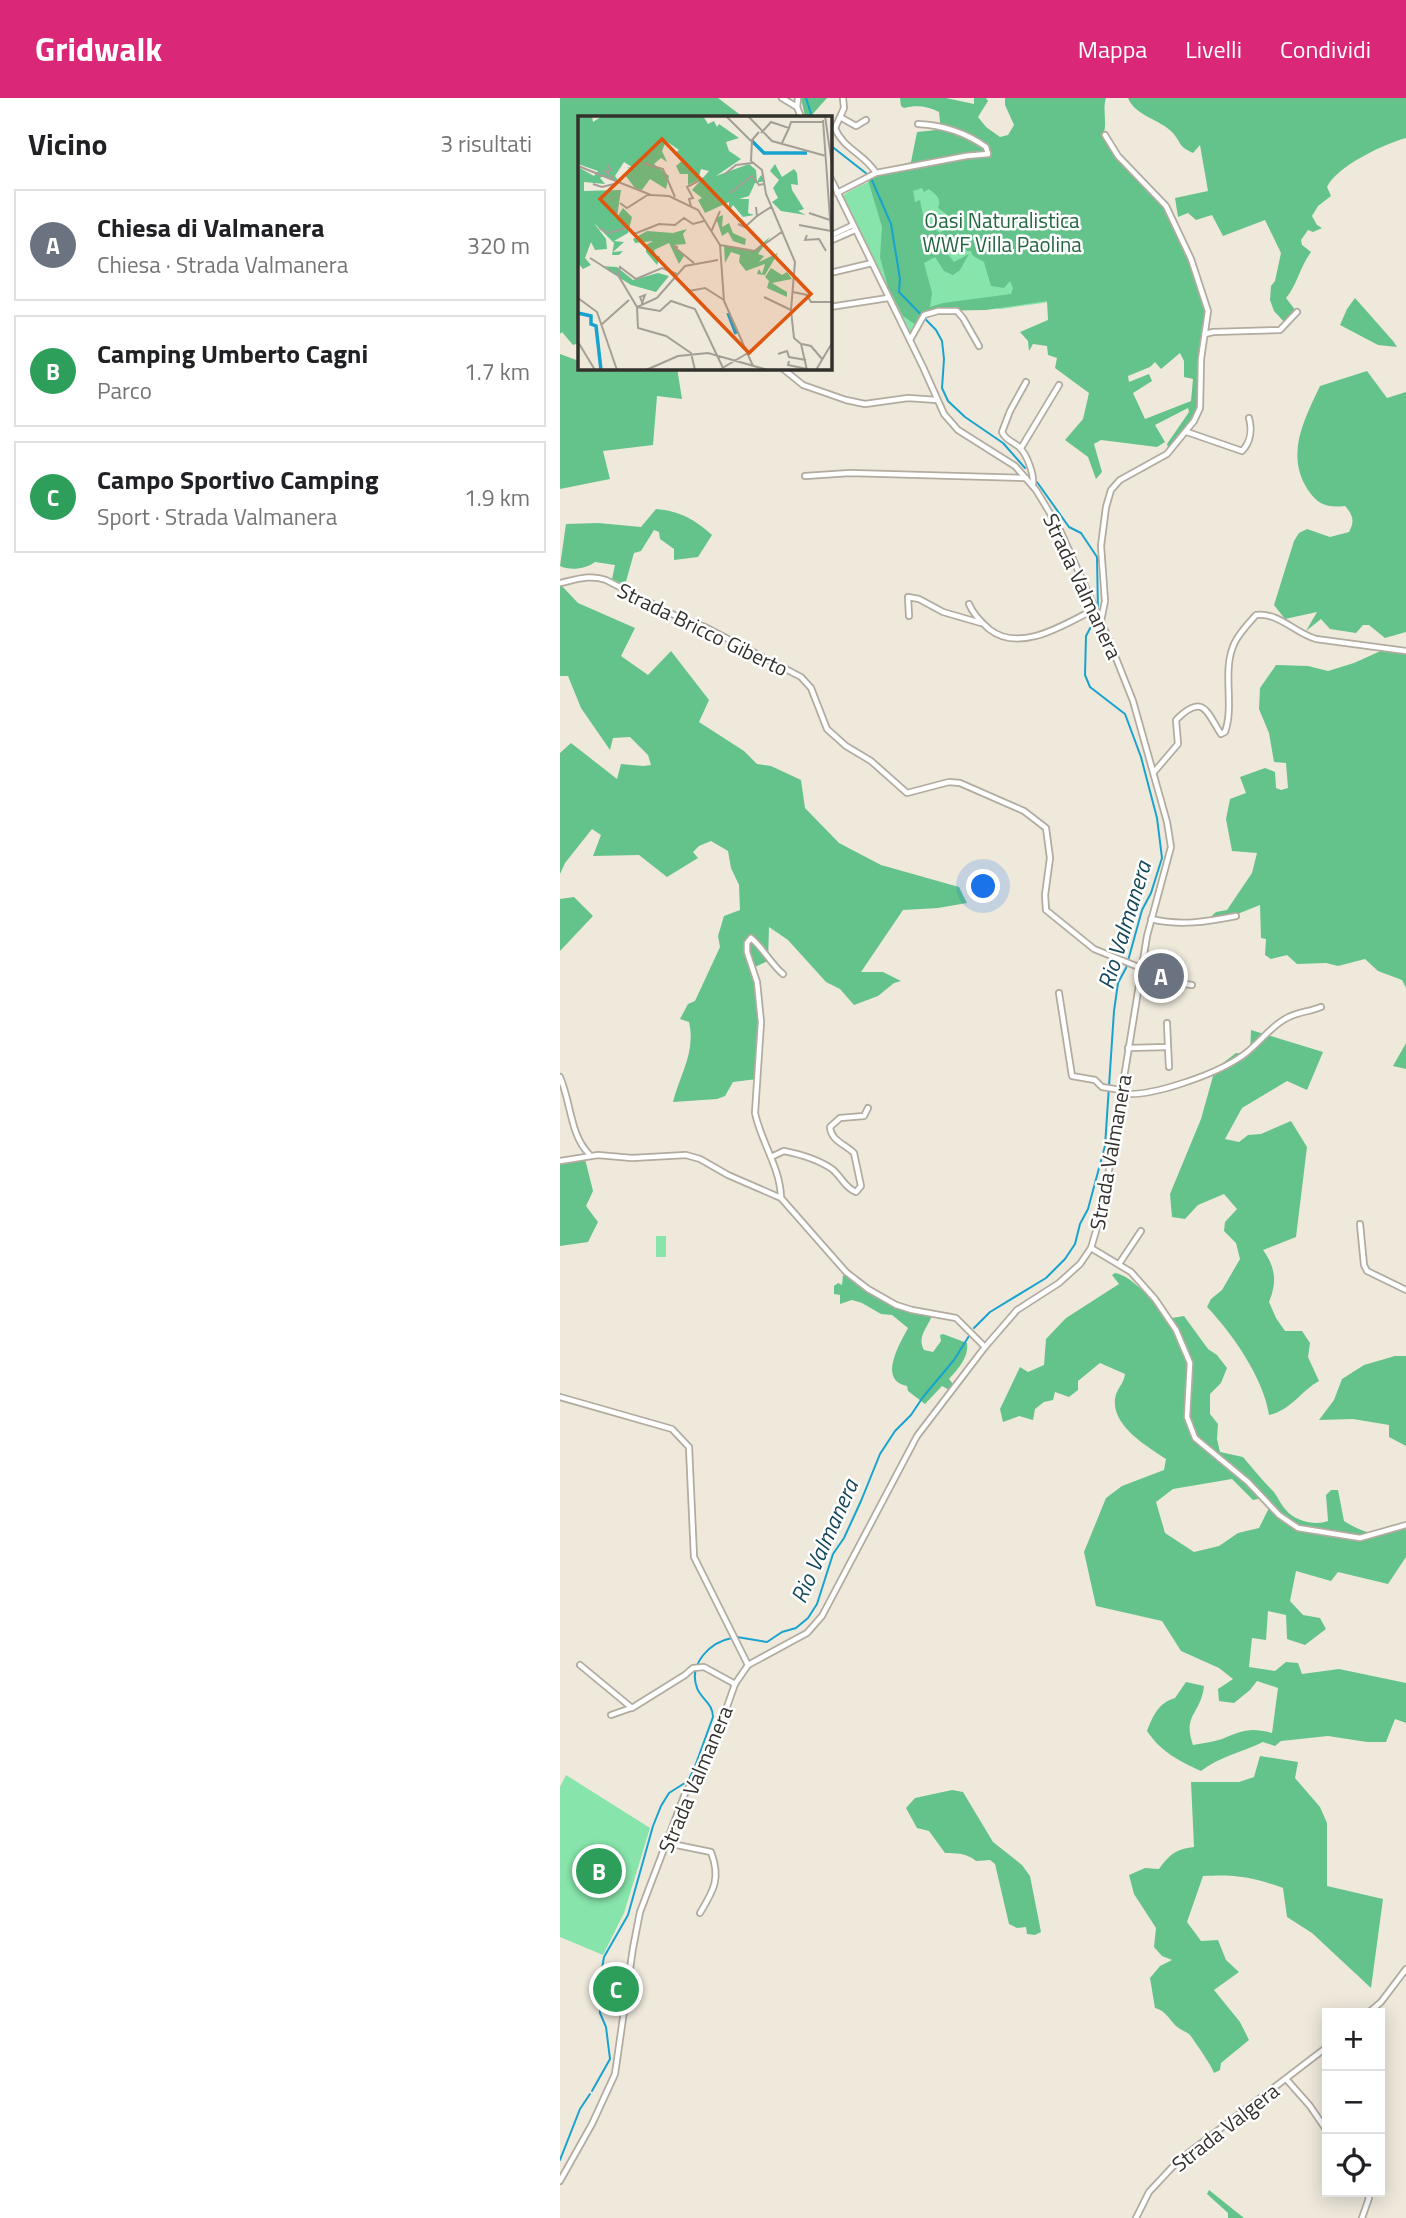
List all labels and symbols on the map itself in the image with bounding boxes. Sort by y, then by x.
inset map [578,116,831,369]
park label: Oasi Naturalistica WWF Villa Paolina [922,204,1082,260]
street label: Strada Valmanera [1035,508,1131,665]
street label: Strada Bricco Giberto [612,574,794,684]
water label: Rio Valmanera [1088,855,1161,993]
your location [966,869,1000,903]
pin: A [1138,950,1184,1002]
street label: Strada Valmanera [1081,1071,1140,1232]
water label: Rio Valmanera [781,1472,868,1609]
street label: Strada Valmanera [650,1700,741,1858]
pin: B [576,1845,622,1897]
pin: C [593,1963,639,2015]
street label: Strada Valgera [1164,2074,1286,2179]

